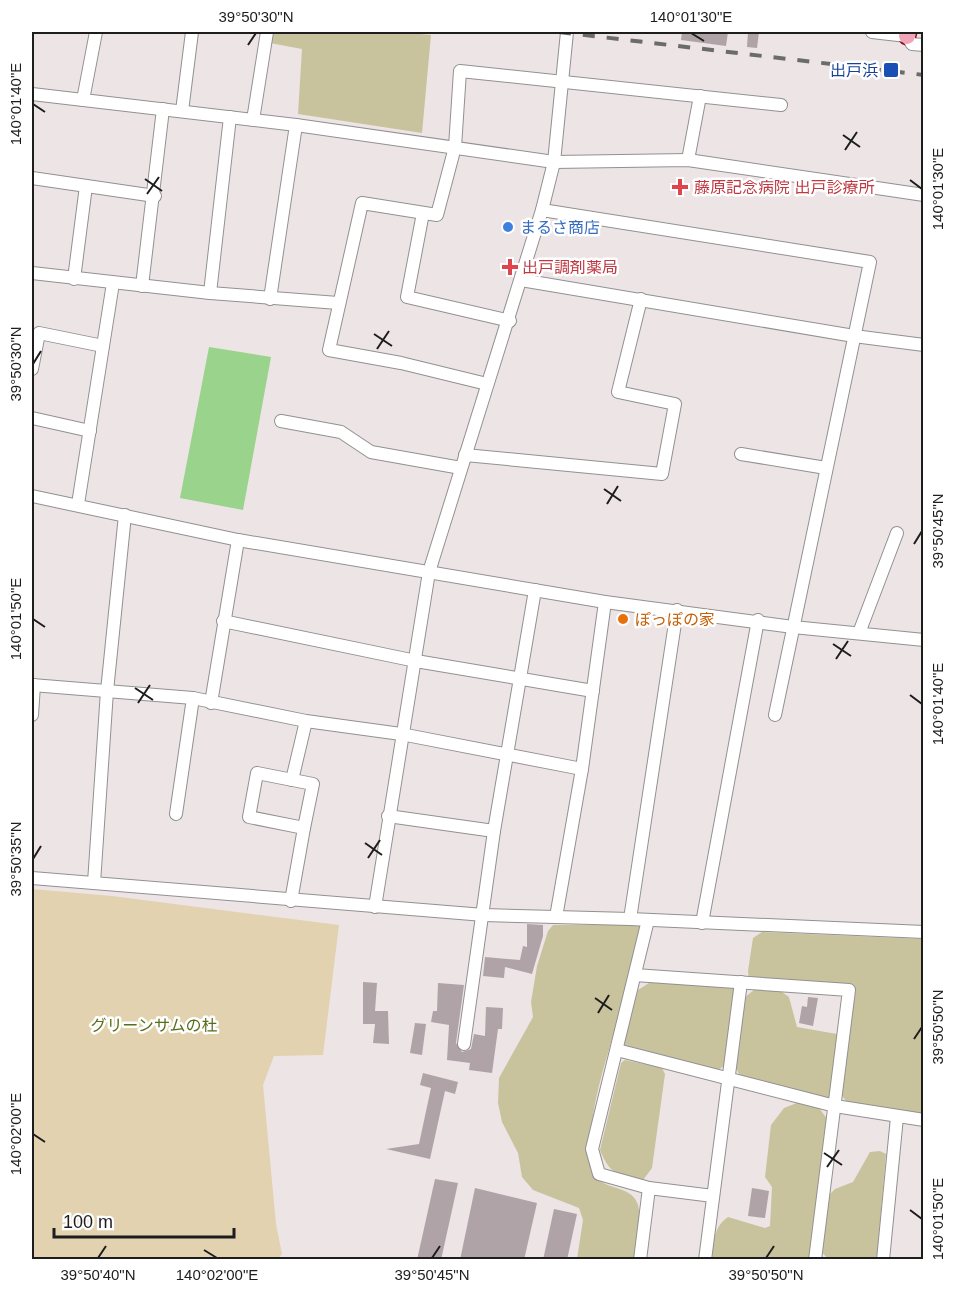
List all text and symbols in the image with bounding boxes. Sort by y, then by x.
text: 39°50'30"N [218,8,294,25]
text: 140°01'30"E [650,8,732,25]
marker: 出戸浜 [882,61,900,79]
place label: 出戸浜 [830,62,878,79]
text: 140°01'40"E [7,63,24,145]
text: 140°01'30"E [929,148,946,230]
marker: 藤原記念病院 出戸診療所 [671,178,689,196]
place label: 藤原記念病院 出戸診療所 [694,179,874,196]
place label: まるさ商店 [520,219,600,236]
marker: まるさ商店 [501,220,515,234]
place label: 出戸調剤薬局 [522,259,618,276]
marker: 出戸調剤薬局 [503,260,517,274]
text: 39°50'30"N [7,326,24,402]
text: 39°50'45"N [929,493,946,569]
text: 140°01'50"E [7,578,24,660]
place label: ぽっぽの家 [635,611,715,628]
marker: ぽっぽの家 [616,612,630,626]
text: 140°01'40"E [929,663,946,745]
text: 39°50'35"N [7,821,24,897]
text: 39°50'50"N [929,989,946,1065]
park label: グリーンサムの杜 [91,1017,217,1034]
text: 140°02'00"E [7,1093,24,1175]
text: 140°01'50"E [929,1178,946,1260]
scale bar [54,1201,234,1239]
text: 100 m [63,1212,113,1232]
text: 39°50'40"N [60,1266,136,1283]
text: 140°02'00"E [176,1266,258,1283]
text: 39°50'45"N [394,1266,470,1283]
text: 39°50'50"N [728,1266,804,1283]

